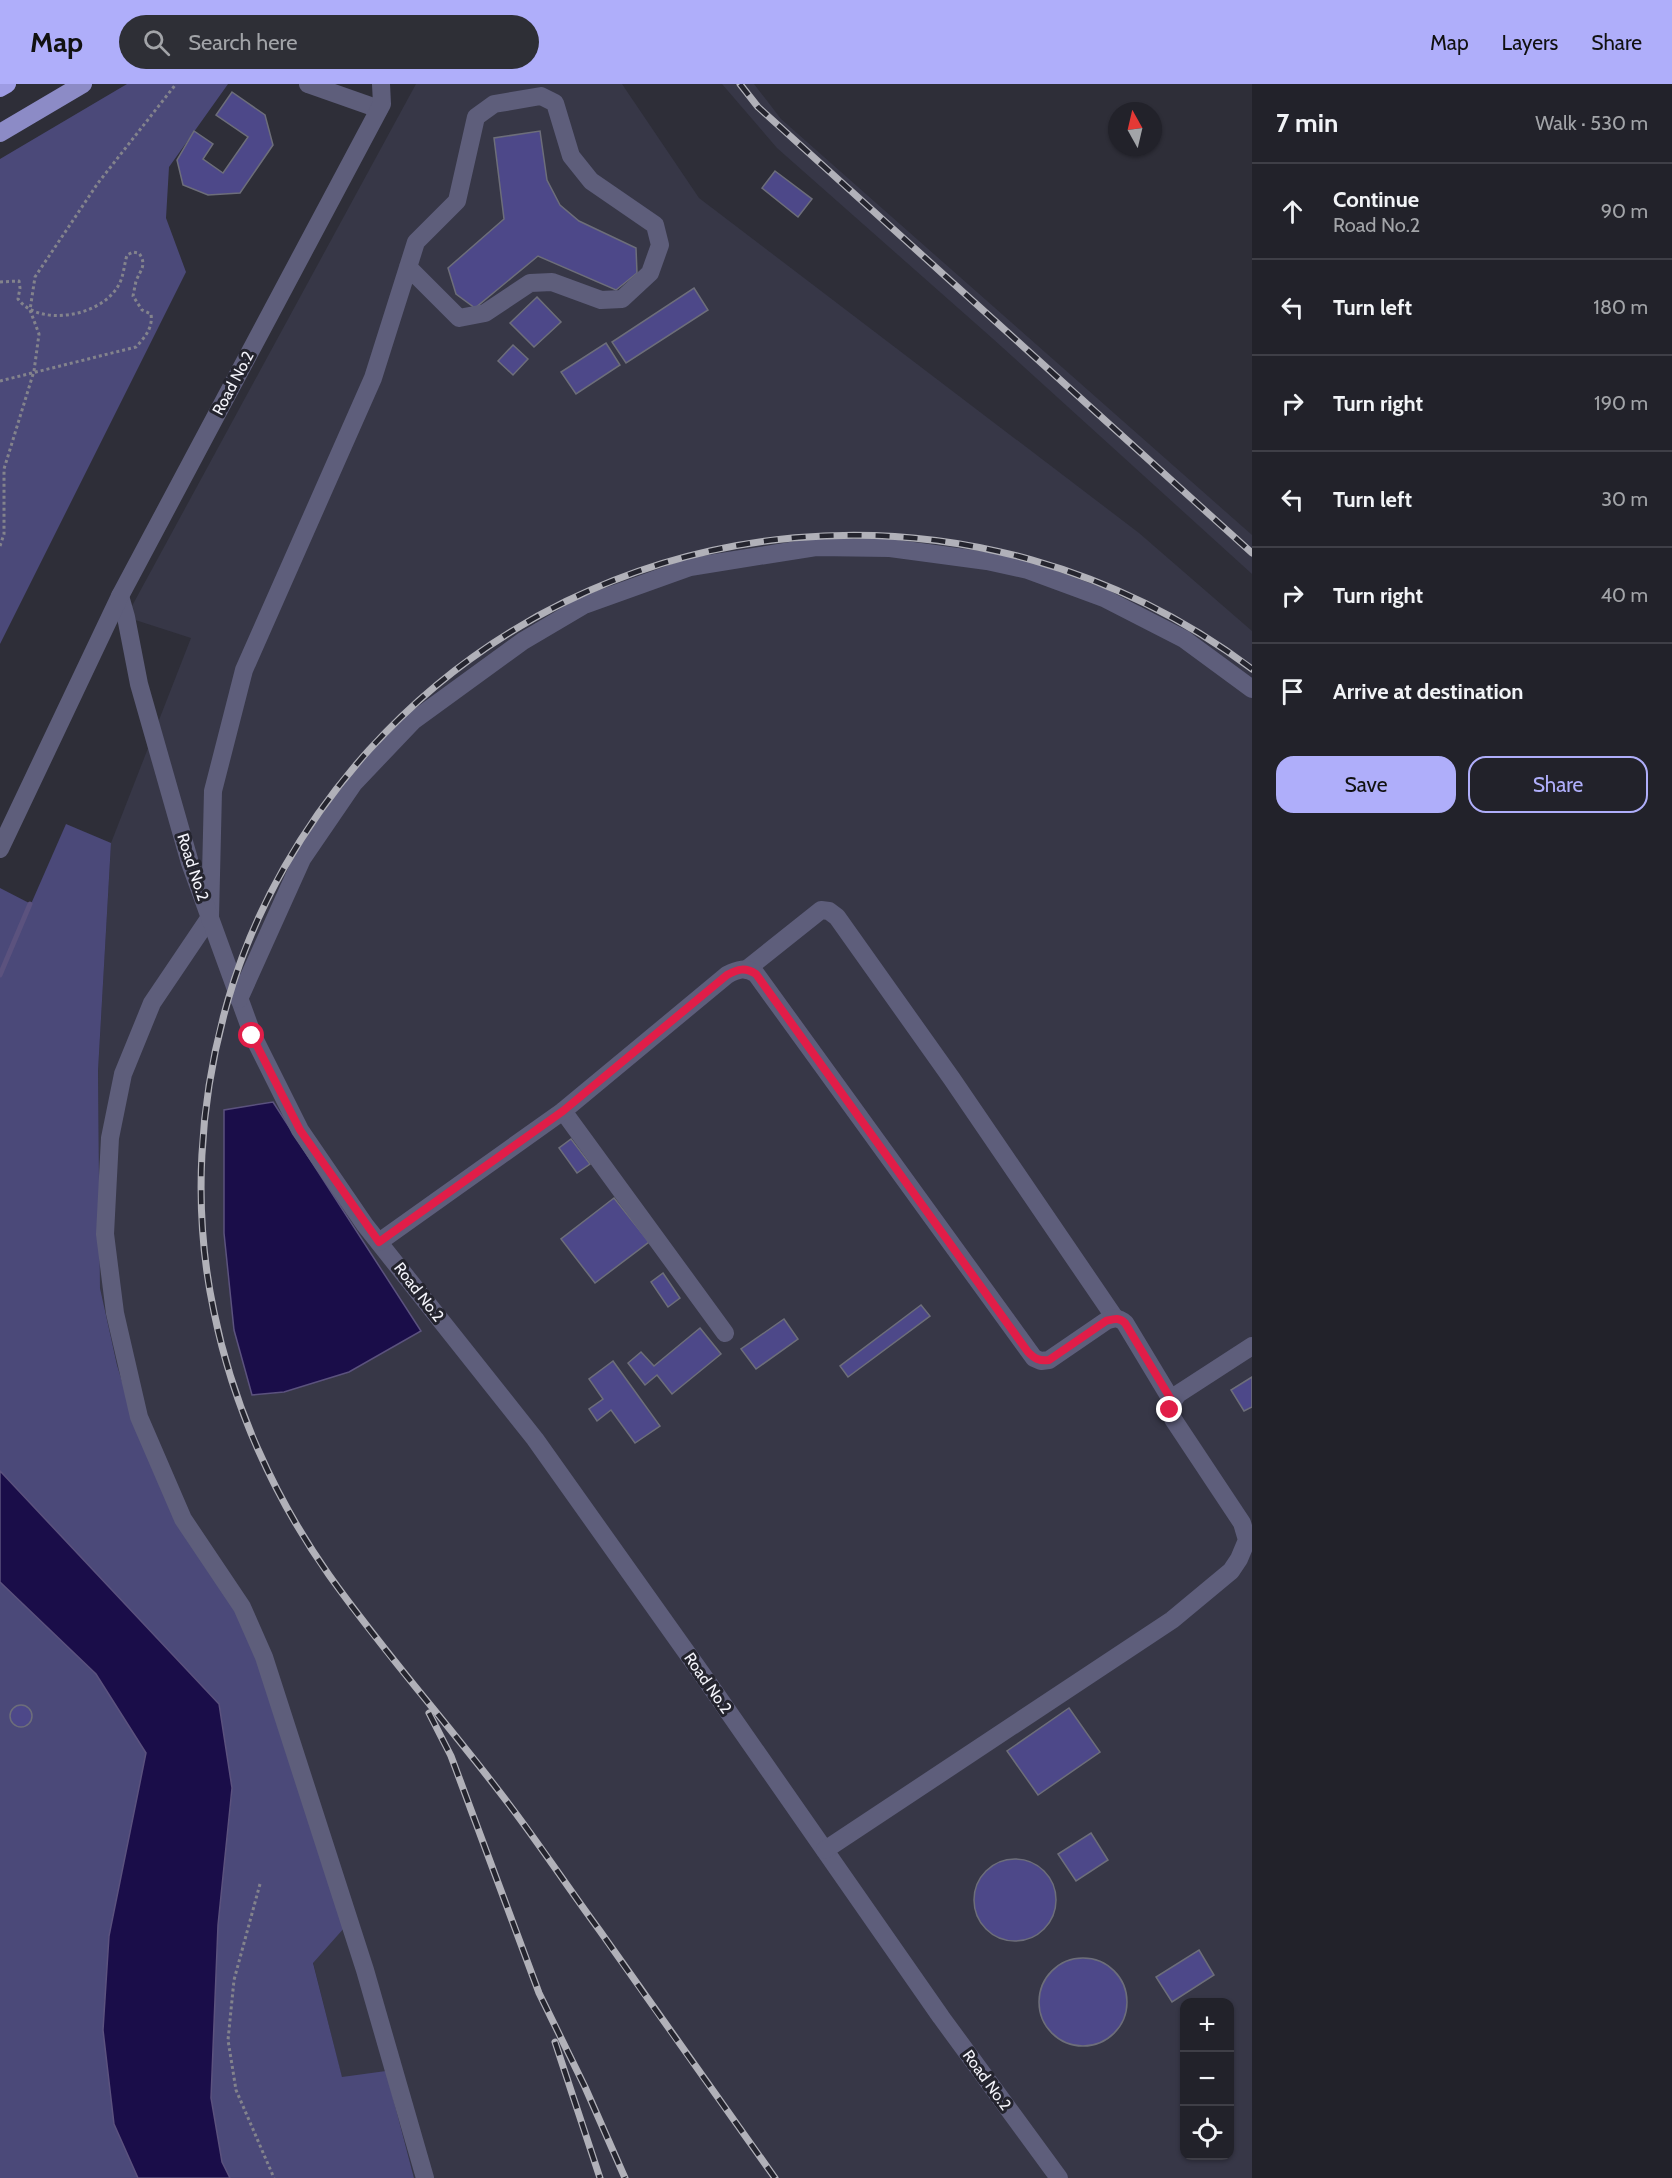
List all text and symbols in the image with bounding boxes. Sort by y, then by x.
search box [119,15,539,69]
text: Map [30,25,83,59]
icon: search [140,26,173,59]
text: Search here [188,29,297,56]
text: Map [1430,30,1469,55]
text: Layers [1502,30,1558,55]
text: Share [1591,30,1642,55]
north arrow [1108,102,1162,156]
text: 7 min [1276,107,1338,139]
text: Walk · 530 m [1535,111,1648,135]
text: Continue [1333,186,1419,213]
icon: ahead [1276,195,1309,228]
text: 90 m [1601,199,1648,223]
text: Road No.2 [1333,213,1420,237]
icon: left [1276,291,1309,324]
text: Turn left [1333,294,1412,321]
text: 180 m [1593,295,1648,319]
street label: Road No.2 [208,348,258,418]
icon: right [1276,387,1309,420]
text: Turn right [1333,390,1423,417]
text: 190 m [1594,391,1648,415]
icon: left [1276,483,1309,516]
text: Turn left [1333,486,1412,513]
text: 30 m [1601,487,1648,511]
icon: right [1276,579,1309,612]
text: Turn right [1333,582,1423,609]
text: 40 m [1600,583,1648,607]
icon: arrive [1276,675,1309,708]
text: Arrive at destination [1333,678,1523,705]
button: Save [1276,756,1456,813]
button: Share [1468,756,1648,813]
street label: Road No.2 [173,831,213,903]
route start [238,1022,264,1048]
street label: Road No.2 [390,1259,448,1325]
route end [1156,1396,1182,1422]
street label: Road No.2 [680,1649,736,1717]
map controls [1180,1998,1234,2160]
button: + [1180,1998,1234,2052]
street label: Road No.2 [959,2046,1015,2114]
button: − [1180,2052,1234,2106]
button: locate [1180,2106,1234,2160]

